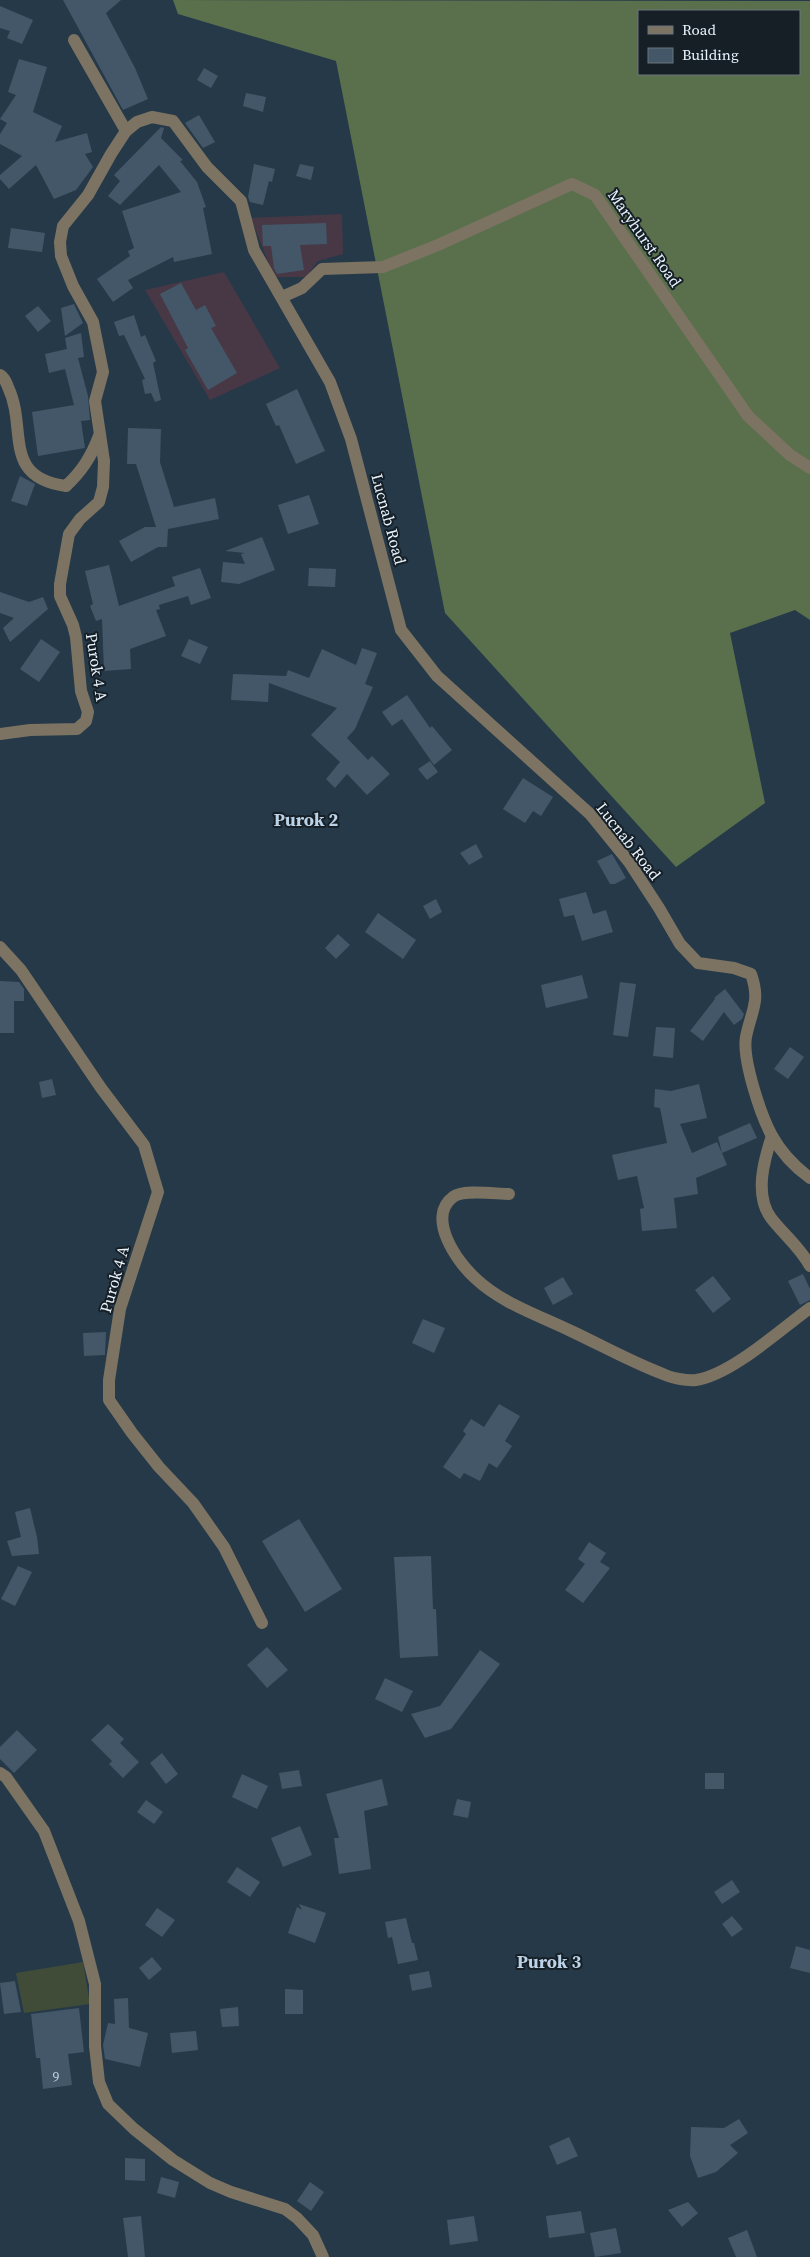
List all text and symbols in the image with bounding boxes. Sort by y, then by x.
legend [638,10,800,75]
text: Road [682,19,716,40]
text: Building [682,44,739,65]
street label: Maryhurst Road [603,185,687,291]
street label: Lucnab Road [366,471,412,567]
street label: Purok 4 A [81,631,113,703]
street label: Lucnab Road [592,798,666,884]
district label: Purok 2 [274,807,338,832]
street label: Purok 4 A [94,1243,134,1315]
district label: Purok 3 [517,1949,581,1974]
house number: 9 [53,2067,60,2087]

